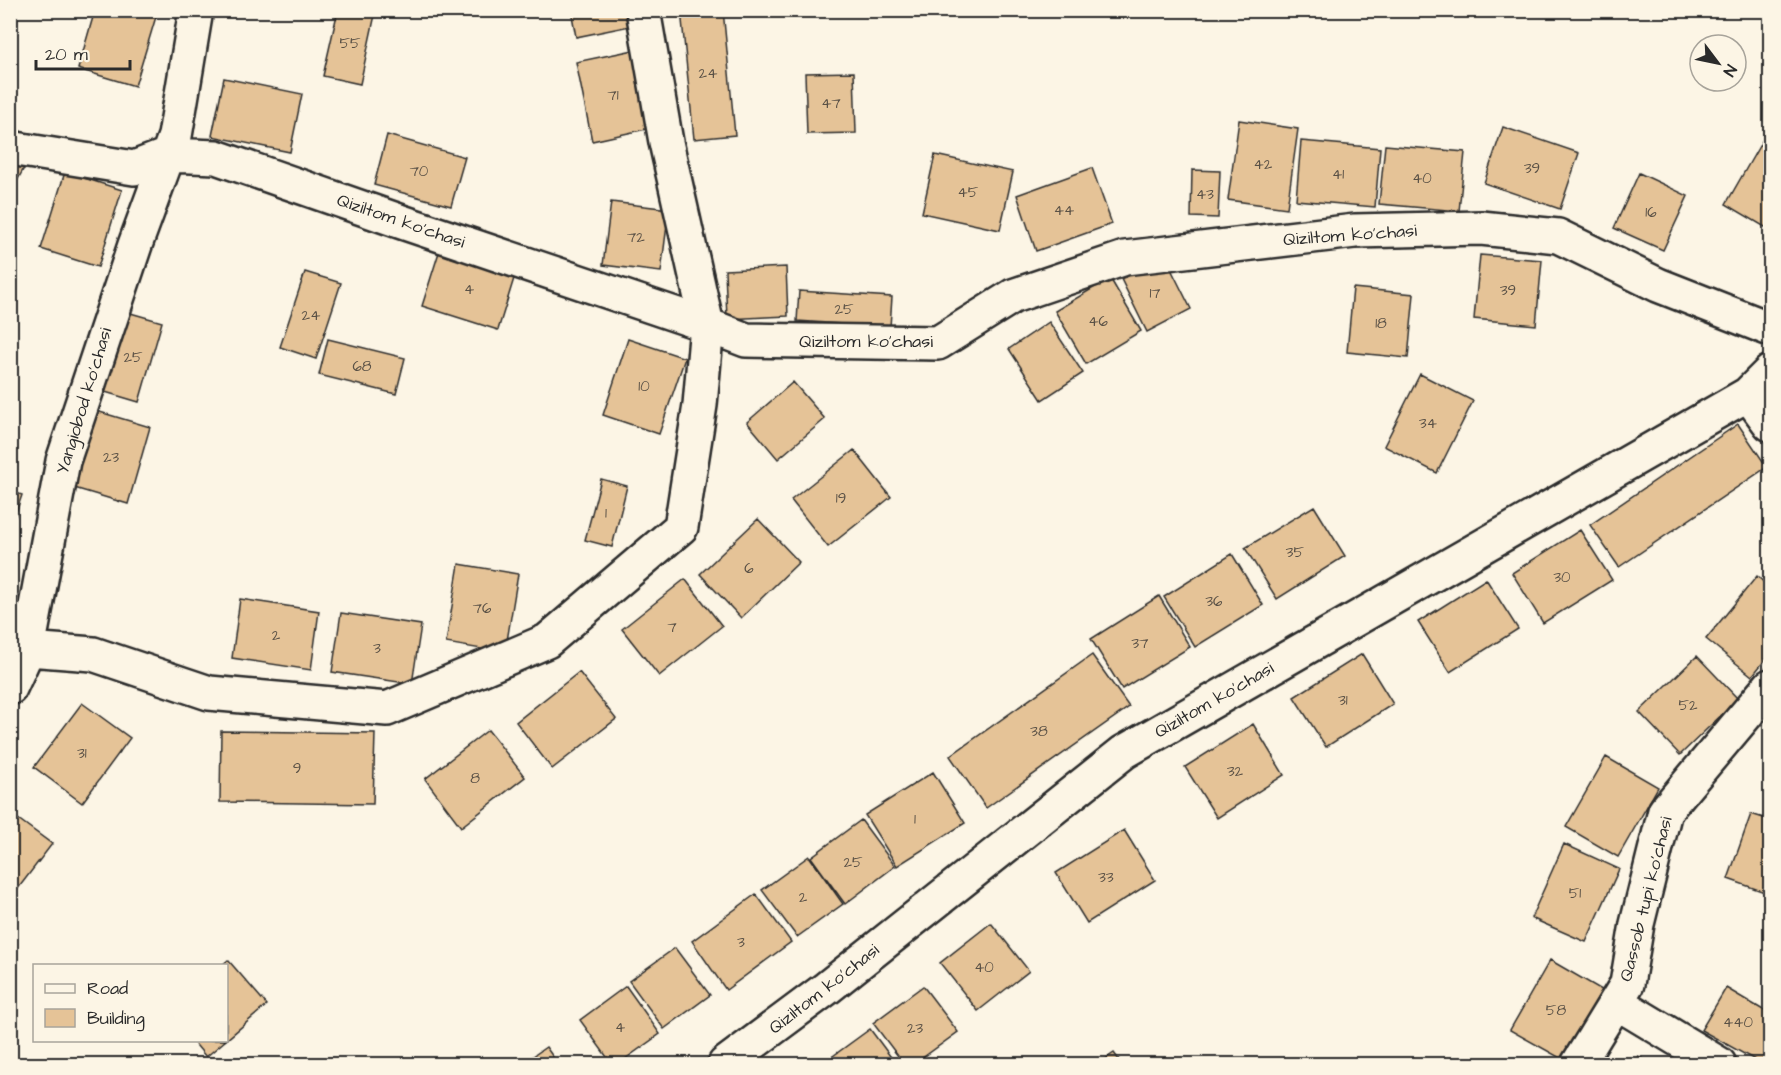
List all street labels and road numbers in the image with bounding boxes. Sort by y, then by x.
street label: Qiziltom ko'chasi [334,187,469,255]
street label: Qiziltom ko'chasi [1282,218,1418,252]
street label: Yangiobod ko'chasi [50,324,119,478]
street label: Qiziltom ko'chasi [799,329,933,354]
street label: Qiziltom ko'chasi [1150,656,1278,744]
street label: Qassob tupi ko'chasi [1613,814,1679,984]
street label: Qiziltom ko'chasi [764,938,885,1040]

